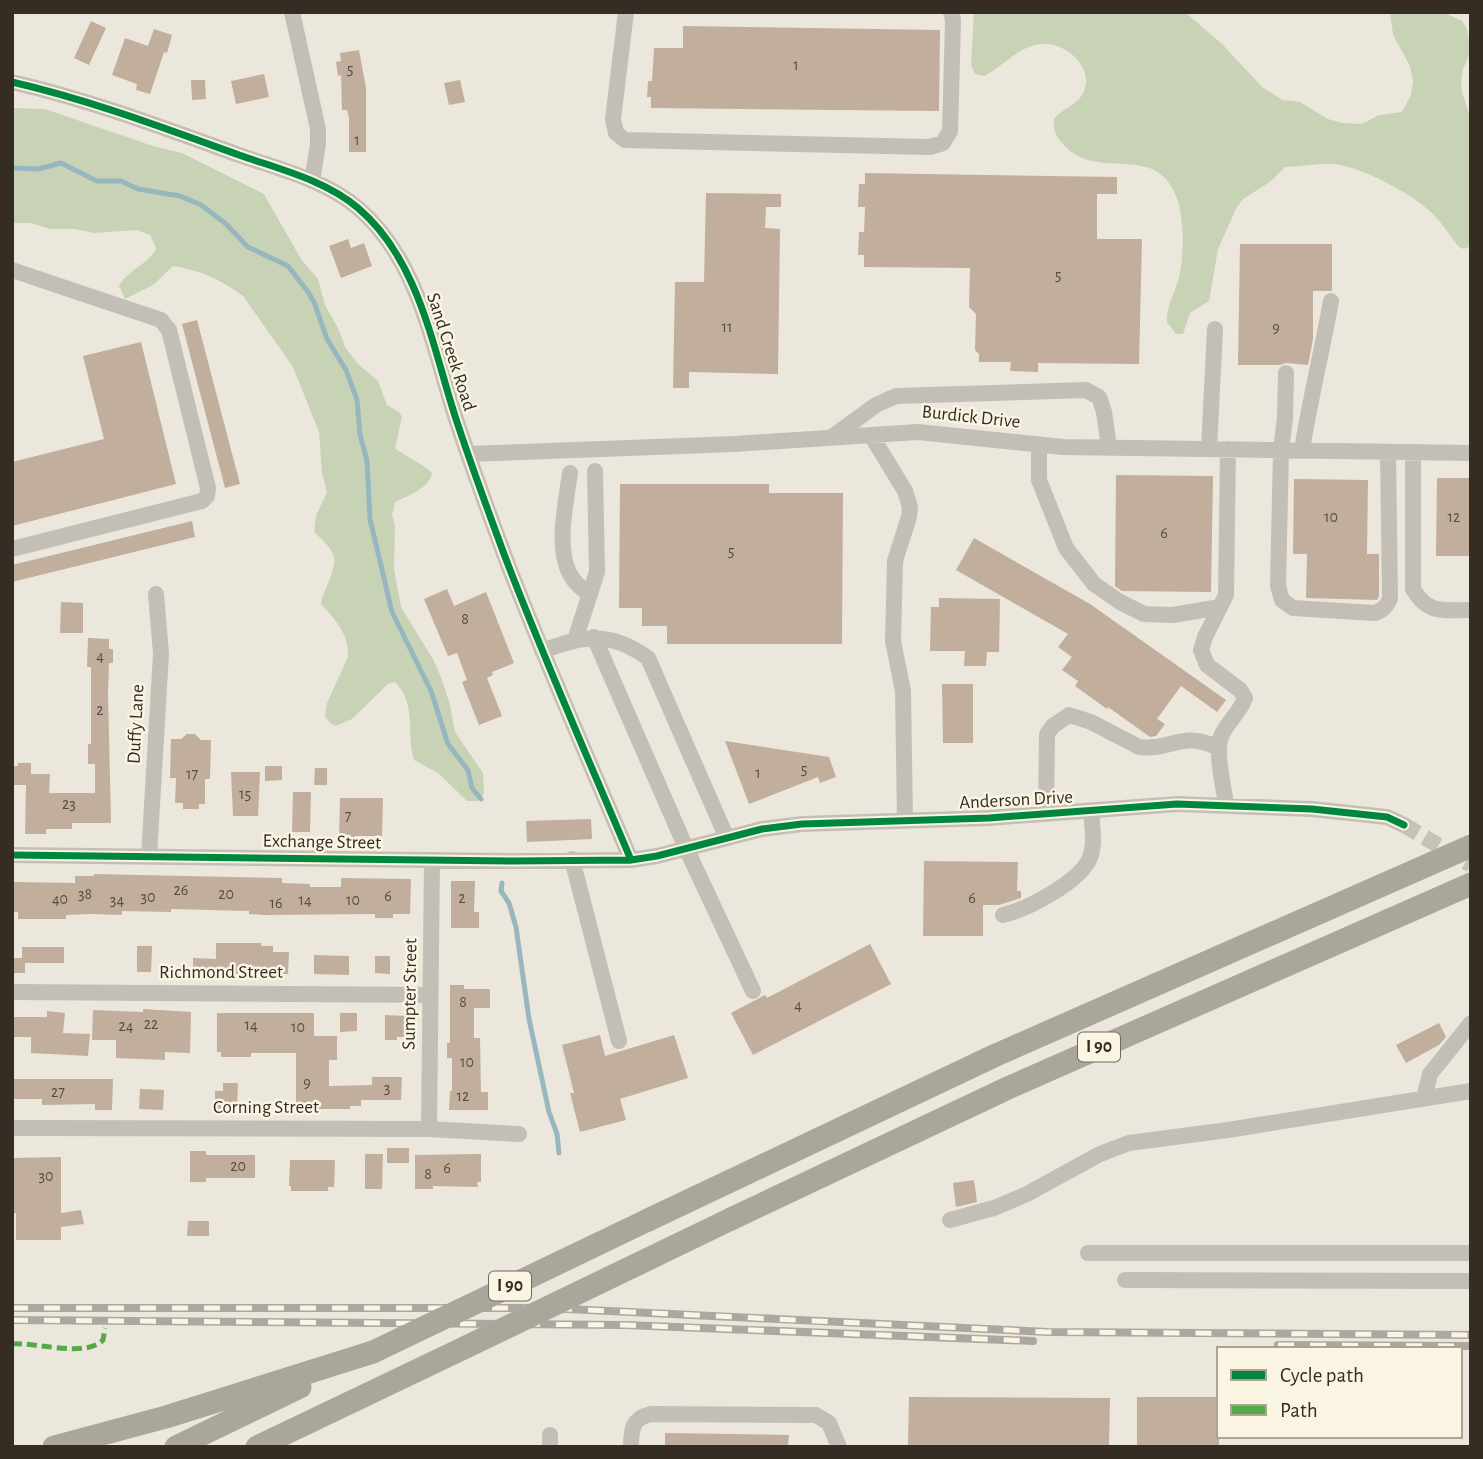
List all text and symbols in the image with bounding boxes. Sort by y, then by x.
house number: 1 [793,57,799,73]
house number: 5 [347,61,353,77]
house number: 1 [354,132,360,148]
house number: 5 [1055,267,1061,283]
street label: Sand Creek Road [423,291,479,413]
house number: 11 [721,319,733,335]
house number: 9 [1272,320,1280,336]
street label: Burdick Drive [921,402,1021,432]
house number: 10 [1324,509,1338,525]
house number: 12 [1448,509,1460,525]
house number: 6 [1160,525,1168,541]
house number: 5 [728,543,734,559]
house number: 8 [461,611,469,627]
house number: 4 [96,648,104,664]
street label: Duffy Lane [124,684,148,764]
house number: 2 [96,702,104,718]
house number: 5 [801,761,807,777]
house number: 1 [755,765,761,781]
house number: 17 [186,766,198,782]
house number: 15 [239,786,251,802]
street label: Anderson Drive [959,788,1073,812]
house number: 23 [62,796,76,812]
house number: 7 [345,808,352,824]
street label: Exchange Street [263,831,381,853]
house number: 26 [174,882,188,898]
house number: 38 [78,886,92,902]
house number: 20 [218,886,234,902]
house number: 6 [384,888,392,904]
house number: 30 [140,889,156,905]
house number: 2 [458,890,466,906]
house number: 6 [968,890,976,906]
house number: 40 [52,891,68,907]
house number: 34 [110,892,124,908]
house number: 14 [298,892,312,908]
house number: 10 [346,892,360,908]
house number: 16 [269,895,283,911]
street label: Sumpter Street [400,938,420,1050]
street label: Richmond Street [159,963,283,982]
house number: 8 [459,994,467,1010]
house number: 4 [794,997,802,1013]
house number: 22 [144,1016,158,1032]
house number: 14 [244,1017,258,1033]
house number: 24 [119,1018,134,1034]
house number: 10 [291,1019,305,1035]
road number: I 90 [1078,1032,1120,1062]
house number: 10 [460,1054,474,1070]
house number: 9 [303,1075,311,1091]
house number: 3 [384,1080,390,1096]
house number: 27 [51,1084,65,1100]
house number: 12 [457,1088,469,1104]
street label: Corning Street [213,1098,319,1117]
house number: 20 [230,1158,246,1174]
house number: 6 [443,1160,451,1176]
house number: 8 [424,1166,432,1182]
house number: 30 [38,1168,54,1184]
road number: I 90 [489,1272,531,1301]
legend [1217,1347,1462,1438]
text: Cycle path [1280,1365,1364,1386]
text: Path [1280,1400,1318,1421]

